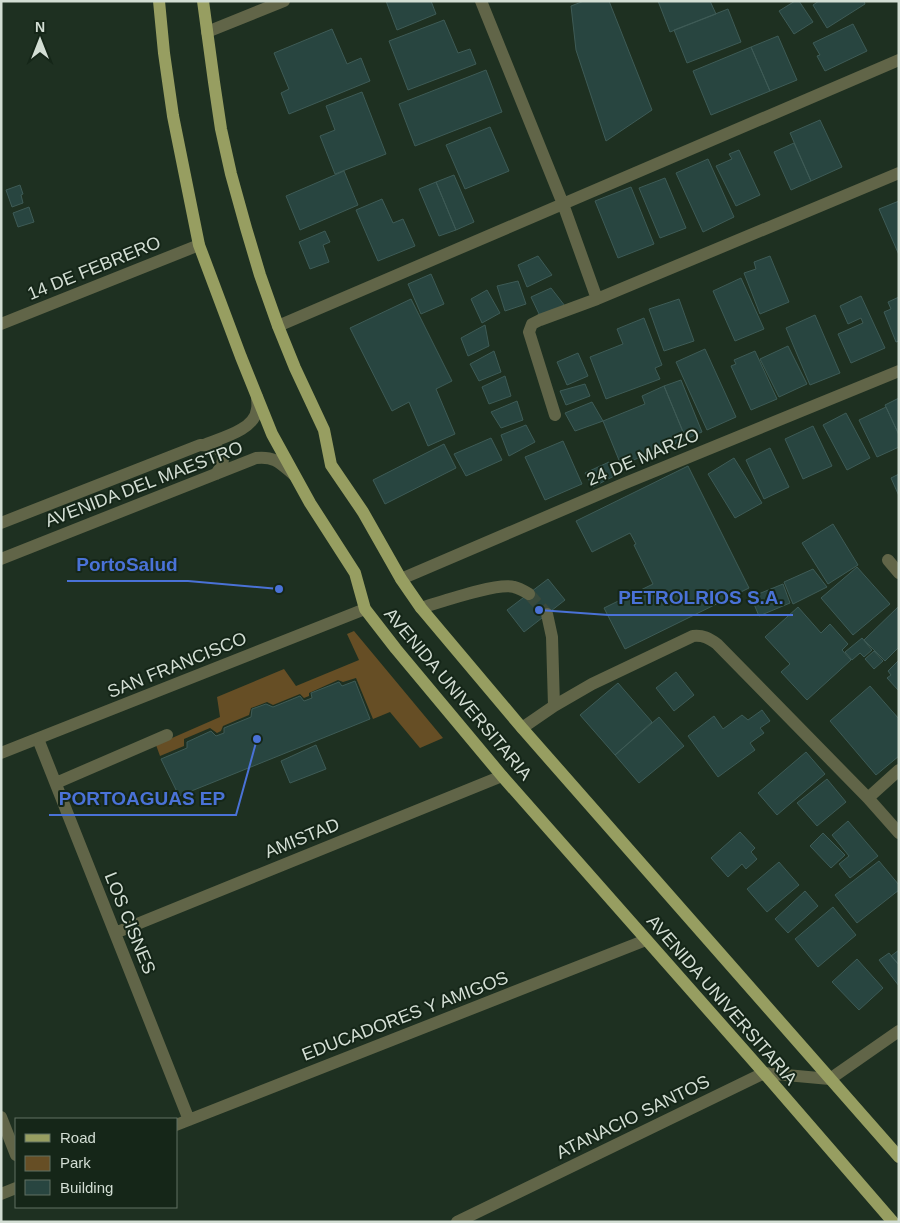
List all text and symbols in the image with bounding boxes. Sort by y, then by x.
north arrow [15,15,65,65]
text: N [35,19,45,35]
street label: 14 DE FEBRERO [24,232,164,304]
street label: 24 DE MARZO [584,424,702,490]
street label: AVENIDA DEL MAESTRO [42,437,246,531]
callout: PortoSalud [67,547,188,581]
text: PortoSalud [76,554,178,575]
callout: PETROLRIOS S.A. [608,581,793,615]
text: PETROLRIOS S.A. [618,587,784,608]
street label: AVENIDA UNIVERSITARIA [380,604,536,784]
street label: SAN FRANCISCO [105,628,249,702]
callout: PORTOAGUAS EP [49,781,236,815]
text: PORTOAGUAS EP [59,788,226,809]
street label: AMISTAD [262,814,342,862]
street label: LOS CISNES [100,869,160,977]
street label: AVENIDA UNIVERSITARIA [643,911,801,1089]
street label: EDUCADORES Y AMIGOS [299,967,511,1065]
street label: ATANACIO SANTOS [553,1071,713,1163]
legend [15,1118,178,1208]
text: Road [60,1129,96,1146]
text: Park [60,1154,91,1171]
text: Building [60,1179,113,1196]

